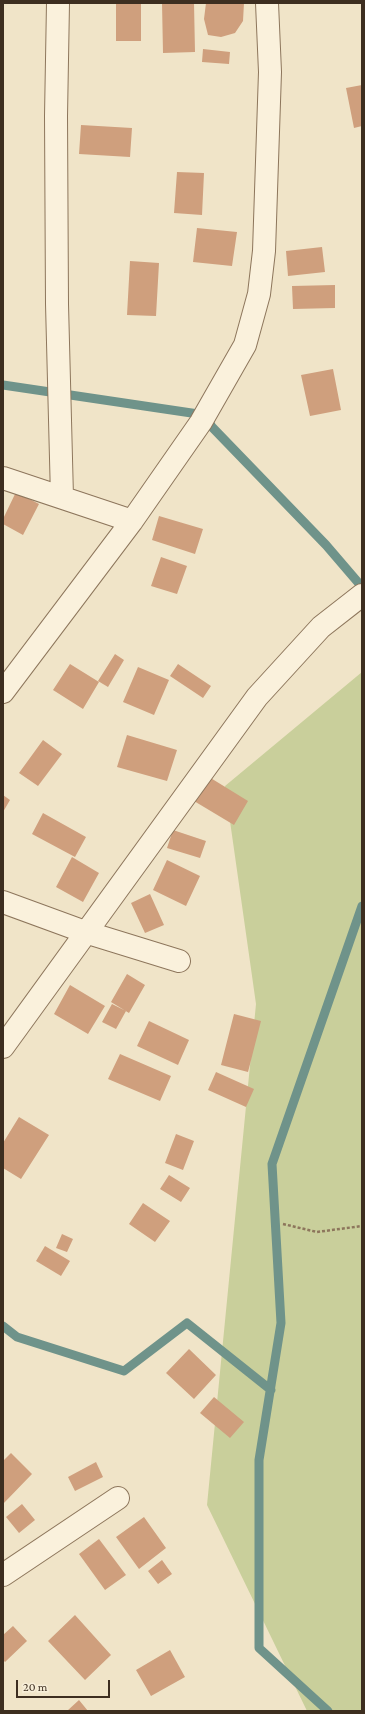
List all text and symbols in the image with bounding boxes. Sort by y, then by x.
scale bar [18,1672,112,1698]
text: 20 m [23,1680,47,1694]

